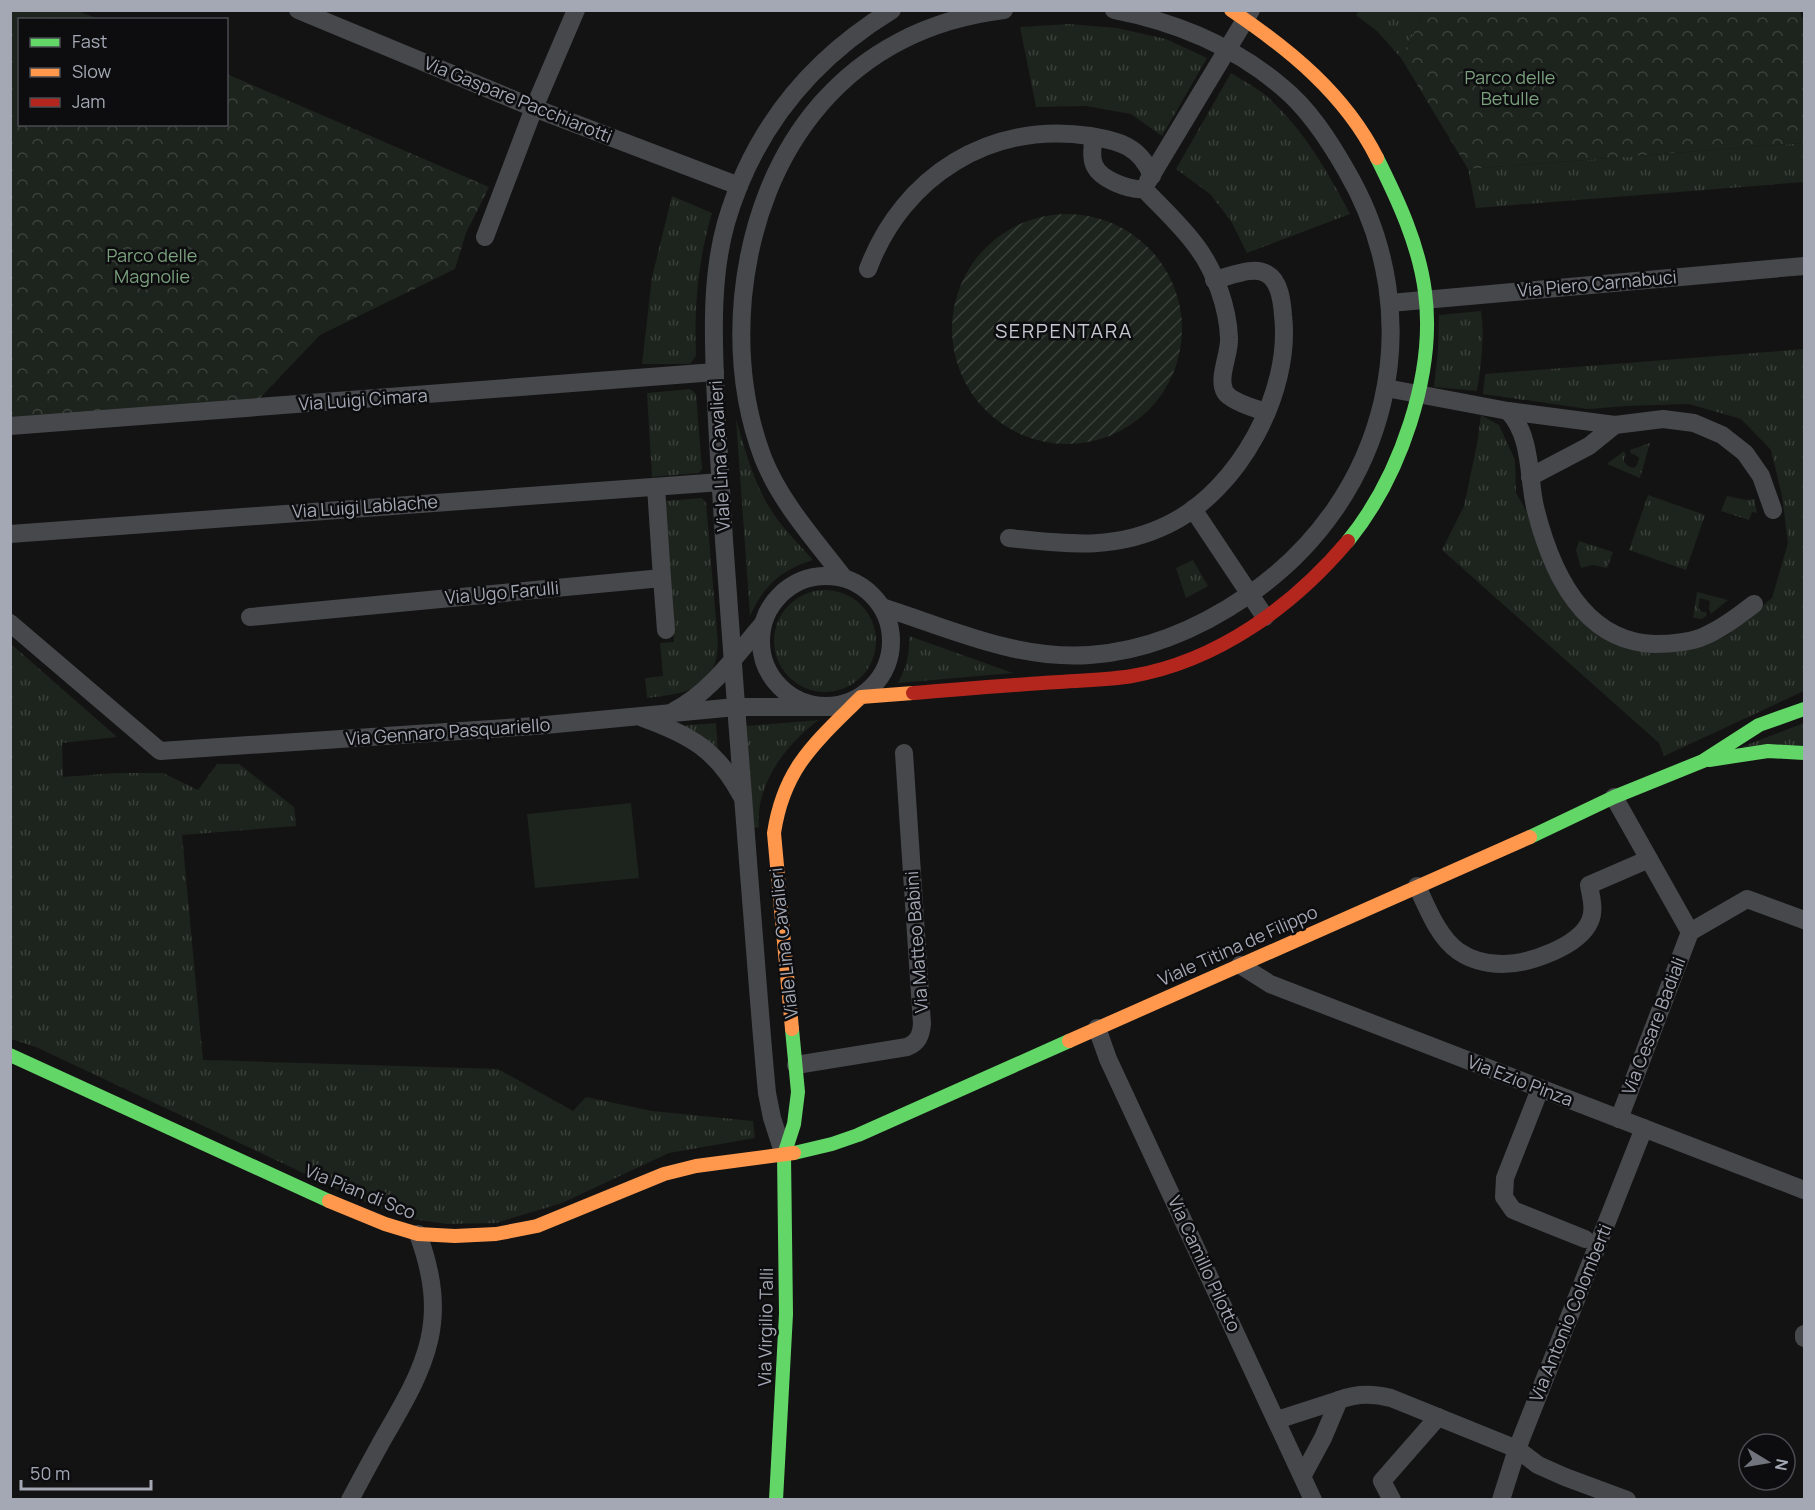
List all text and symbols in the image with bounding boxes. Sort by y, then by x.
legend [18,18,228,126]
text: Fast [72,29,107,53]
street label: Via Gaspare Pacchiarotti [421,50,616,148]
text: Slow [72,59,112,83]
park label: Parco delle Betulle [1465,65,1555,110]
text: Jam [72,89,106,113]
park label: Parco delle Magnolie [107,243,197,288]
street label: Via Piero Carnabuci [1516,264,1678,302]
district label: SERPENTARA [995,317,1133,344]
street label: Viale Lina Cavalieri [703,380,735,532]
street label: Via Luigi Cimara [298,383,428,415]
street label: Via Luigi Lablache [291,489,439,523]
street label: Via Ugo Farulli [444,575,560,609]
street label: Via Gennaro Pasquariello [345,712,551,750]
street label: Viale Lina Cavalieri [763,867,803,1020]
street label: Via Matteo Babini [899,870,933,1014]
street label: Viale Titina de Filippo [1154,899,1321,991]
street label: Via Cesare Badiali [1616,953,1690,1098]
street label: Via Ezio Pinza [1464,1049,1577,1111]
street label: Via Pian di Sco [301,1158,419,1224]
street label: Via Camillo Pilotto [1163,1192,1247,1335]
street label: Via Antonio Colomberti [1523,1220,1617,1405]
street label: Via Virgilio Talli [752,1267,778,1387]
north arrow [1737,1432,1797,1492]
scale bar [21,1453,152,1491]
text: N [1770,1457,1794,1473]
text: 50 m [30,1461,70,1485]

